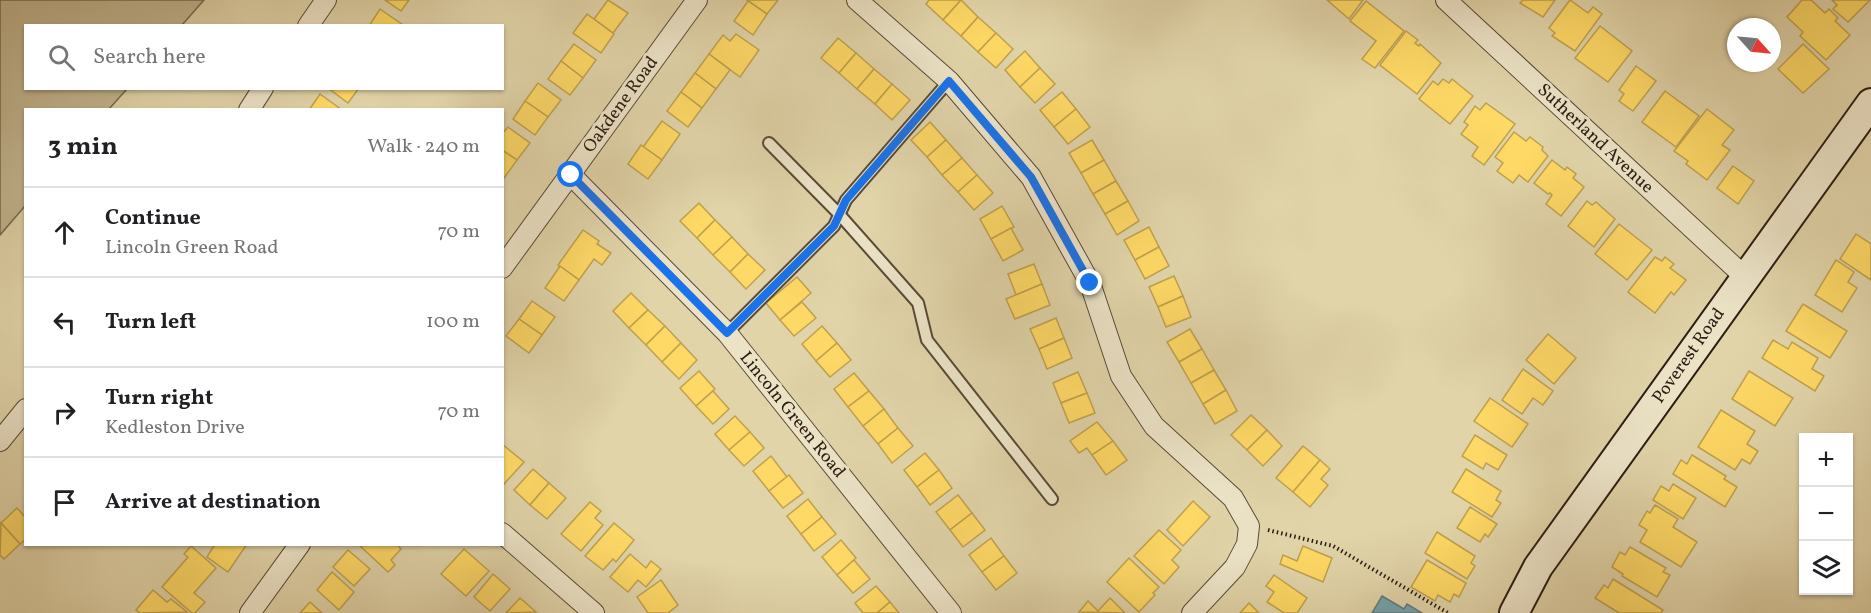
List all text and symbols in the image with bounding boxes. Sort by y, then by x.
north arrow [1727,18,1781,72]
search box [24,24,504,90]
icon: search [45,41,78,74]
text: Search here [93,42,206,73]
street label: Oakdene Road [577,52,665,158]
street label: Sutherland Avenue [1531,78,1659,200]
text: 3 min [48,129,118,165]
text: Walk · 240 m [367,133,480,161]
route start [557,161,583,187]
text: Continue [105,203,201,234]
icon: ahead [48,216,81,249]
text: 70 m [437,218,480,246]
text: Lincoln Green Road [105,234,279,262]
route end [1076,269,1102,295]
street label: Poverest Road [1647,303,1731,409]
icon: left [48,306,81,339]
text: Turn left [105,307,196,338]
text: 100 m [426,308,480,336]
street label: Lincoln Green Road [733,346,851,484]
text: Turn right [105,383,213,414]
icon: right [48,396,81,429]
text: 70 m [437,398,480,426]
text: Kedleston Drive [105,414,245,442]
map controls [1799,433,1853,595]
button: + [1799,433,1853,487]
icon: arrive [48,486,81,519]
text: Arrive at destination [105,487,321,518]
button: − [1799,487,1853,541]
button: layers [1799,541,1853,595]

